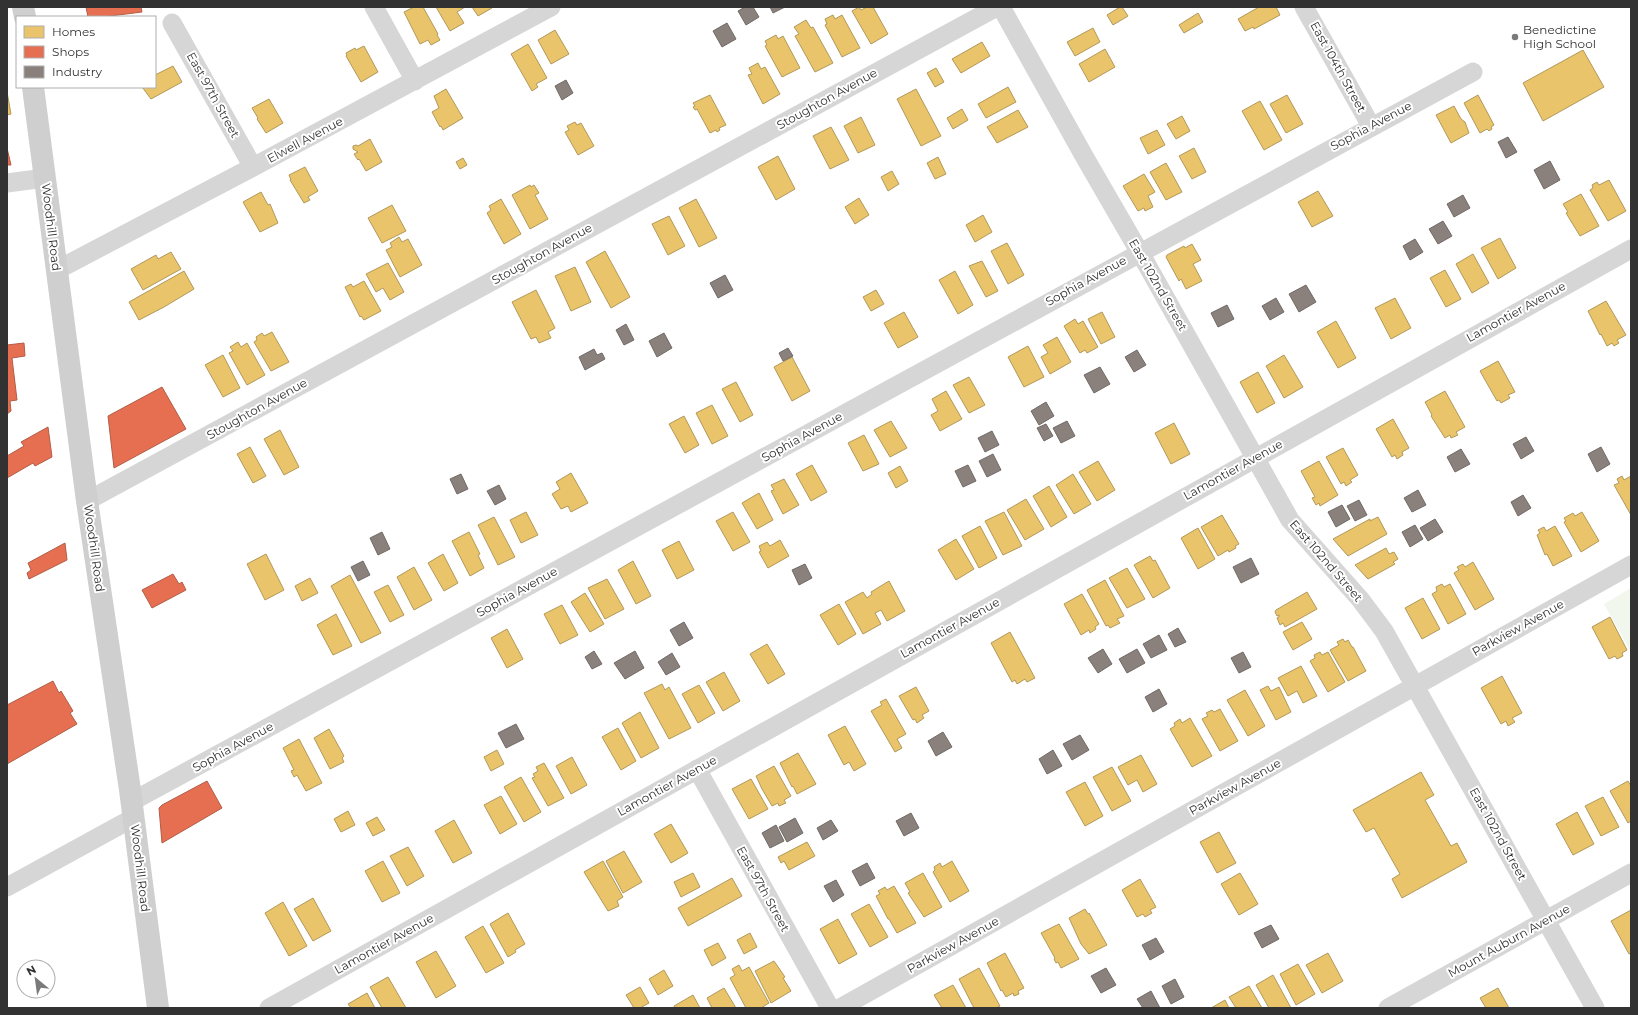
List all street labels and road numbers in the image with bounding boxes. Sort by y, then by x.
street label: East 104th Street [1307,19,1370,115]
street label: East 97th Street [184,49,243,140]
street label: Stoughton Avenue [774,65,880,132]
street label: Sophia Avenue [1328,98,1414,153]
street label: Elwell Avenue [264,113,345,166]
street label: Woodhill Road [39,182,64,272]
street label: Stoughton Avenue [489,220,595,287]
street label: East 102nd Street [1126,236,1191,333]
street label: Sophia Avenue [1043,252,1129,309]
street label: Lamontier Avenue [1464,278,1568,345]
street label: Stoughton Avenue [204,375,310,442]
street label: Sophia Avenue [759,408,845,465]
street label: Lamontier Avenue [1181,436,1285,503]
street label: Woodhill Road [81,503,108,593]
street label: East 102nd Street [1287,517,1366,605]
street label: Sophia Avenue [474,563,560,620]
street label: Lamontier Avenue [898,594,1002,661]
street label: Parkview Avenue [1469,596,1566,659]
street label: Sophia Avenue [190,718,276,775]
street label: Lamontier Avenue [615,752,719,819]
street label: Parkview Avenue [1186,755,1283,818]
street label: East 102nd Street [1467,785,1530,883]
street label: Woodhill Road [128,823,153,913]
street label: East 97th Street [734,843,793,934]
street label: Mount Auburn Avenue [1445,901,1572,980]
street label: Lamontier Avenue [332,910,436,977]
street label: Parkview Avenue [904,913,1001,976]

